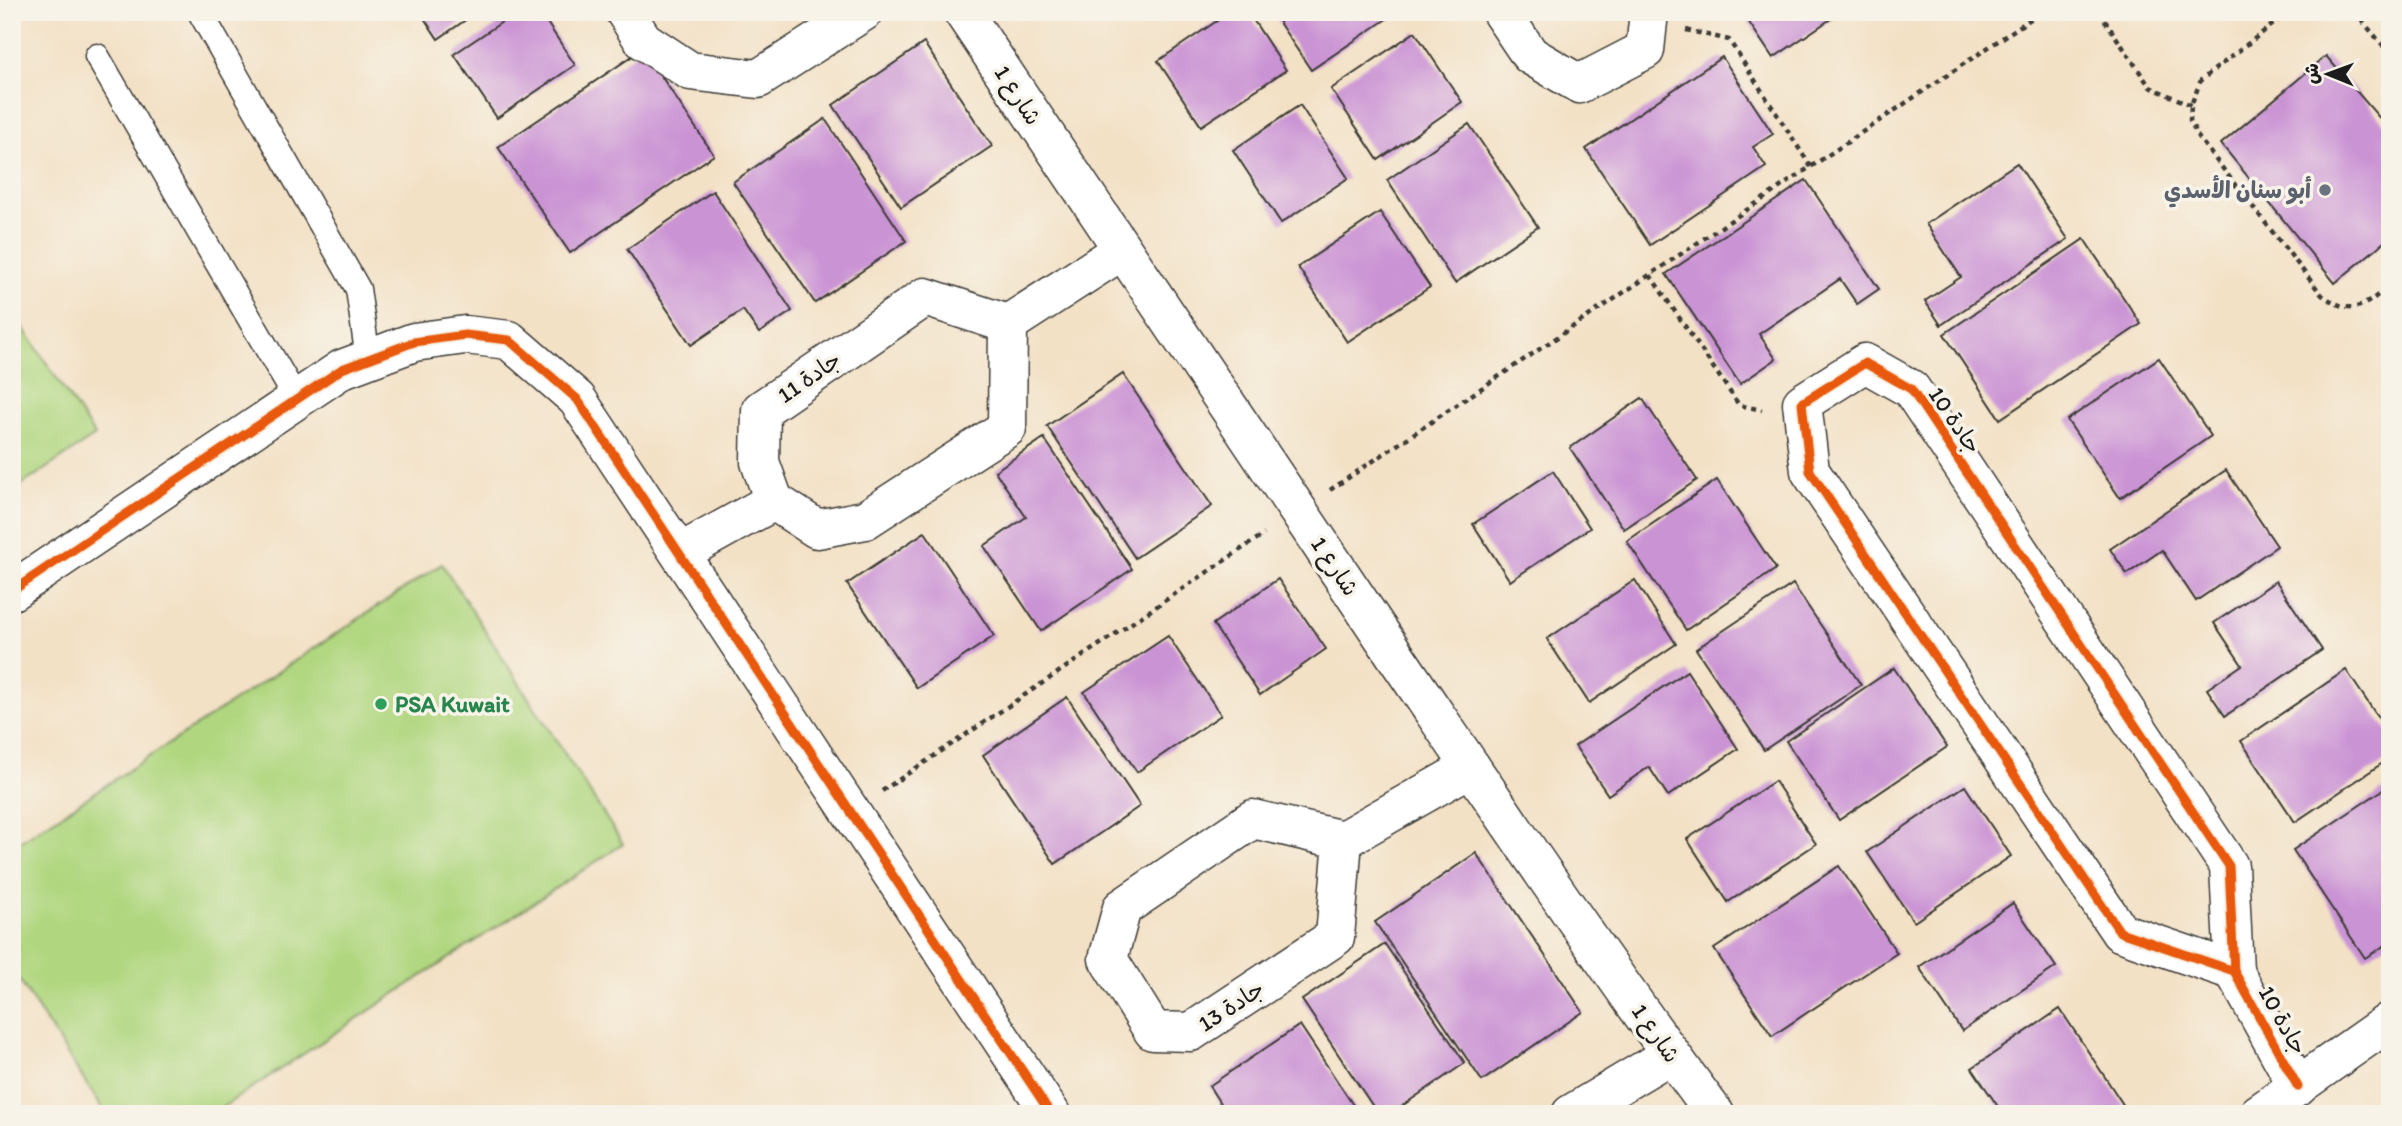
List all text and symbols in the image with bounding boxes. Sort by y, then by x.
north arrow [2294,38,2364,108]
street label: شارع 1 [987,60,1048,131]
text: ش [2300,63,2323,84]
place label: أبو سنان الأسدي [2164,174,2312,208]
marker: أبو سنان الأسدي [2317,182,2333,198]
street label: جادة 11 [772,345,846,409]
street label: جادة 10 [1922,381,1988,459]
street label: شارع 1 [1303,531,1365,602]
place label: PSA Kuwait [395,690,510,718]
marker: PSA Kuwait [373,696,389,712]
street label: جادة 13 [1193,974,1269,1038]
street label: جادة 10 [2253,981,2313,1059]
street label: شارع 1 [1624,998,1686,1069]

